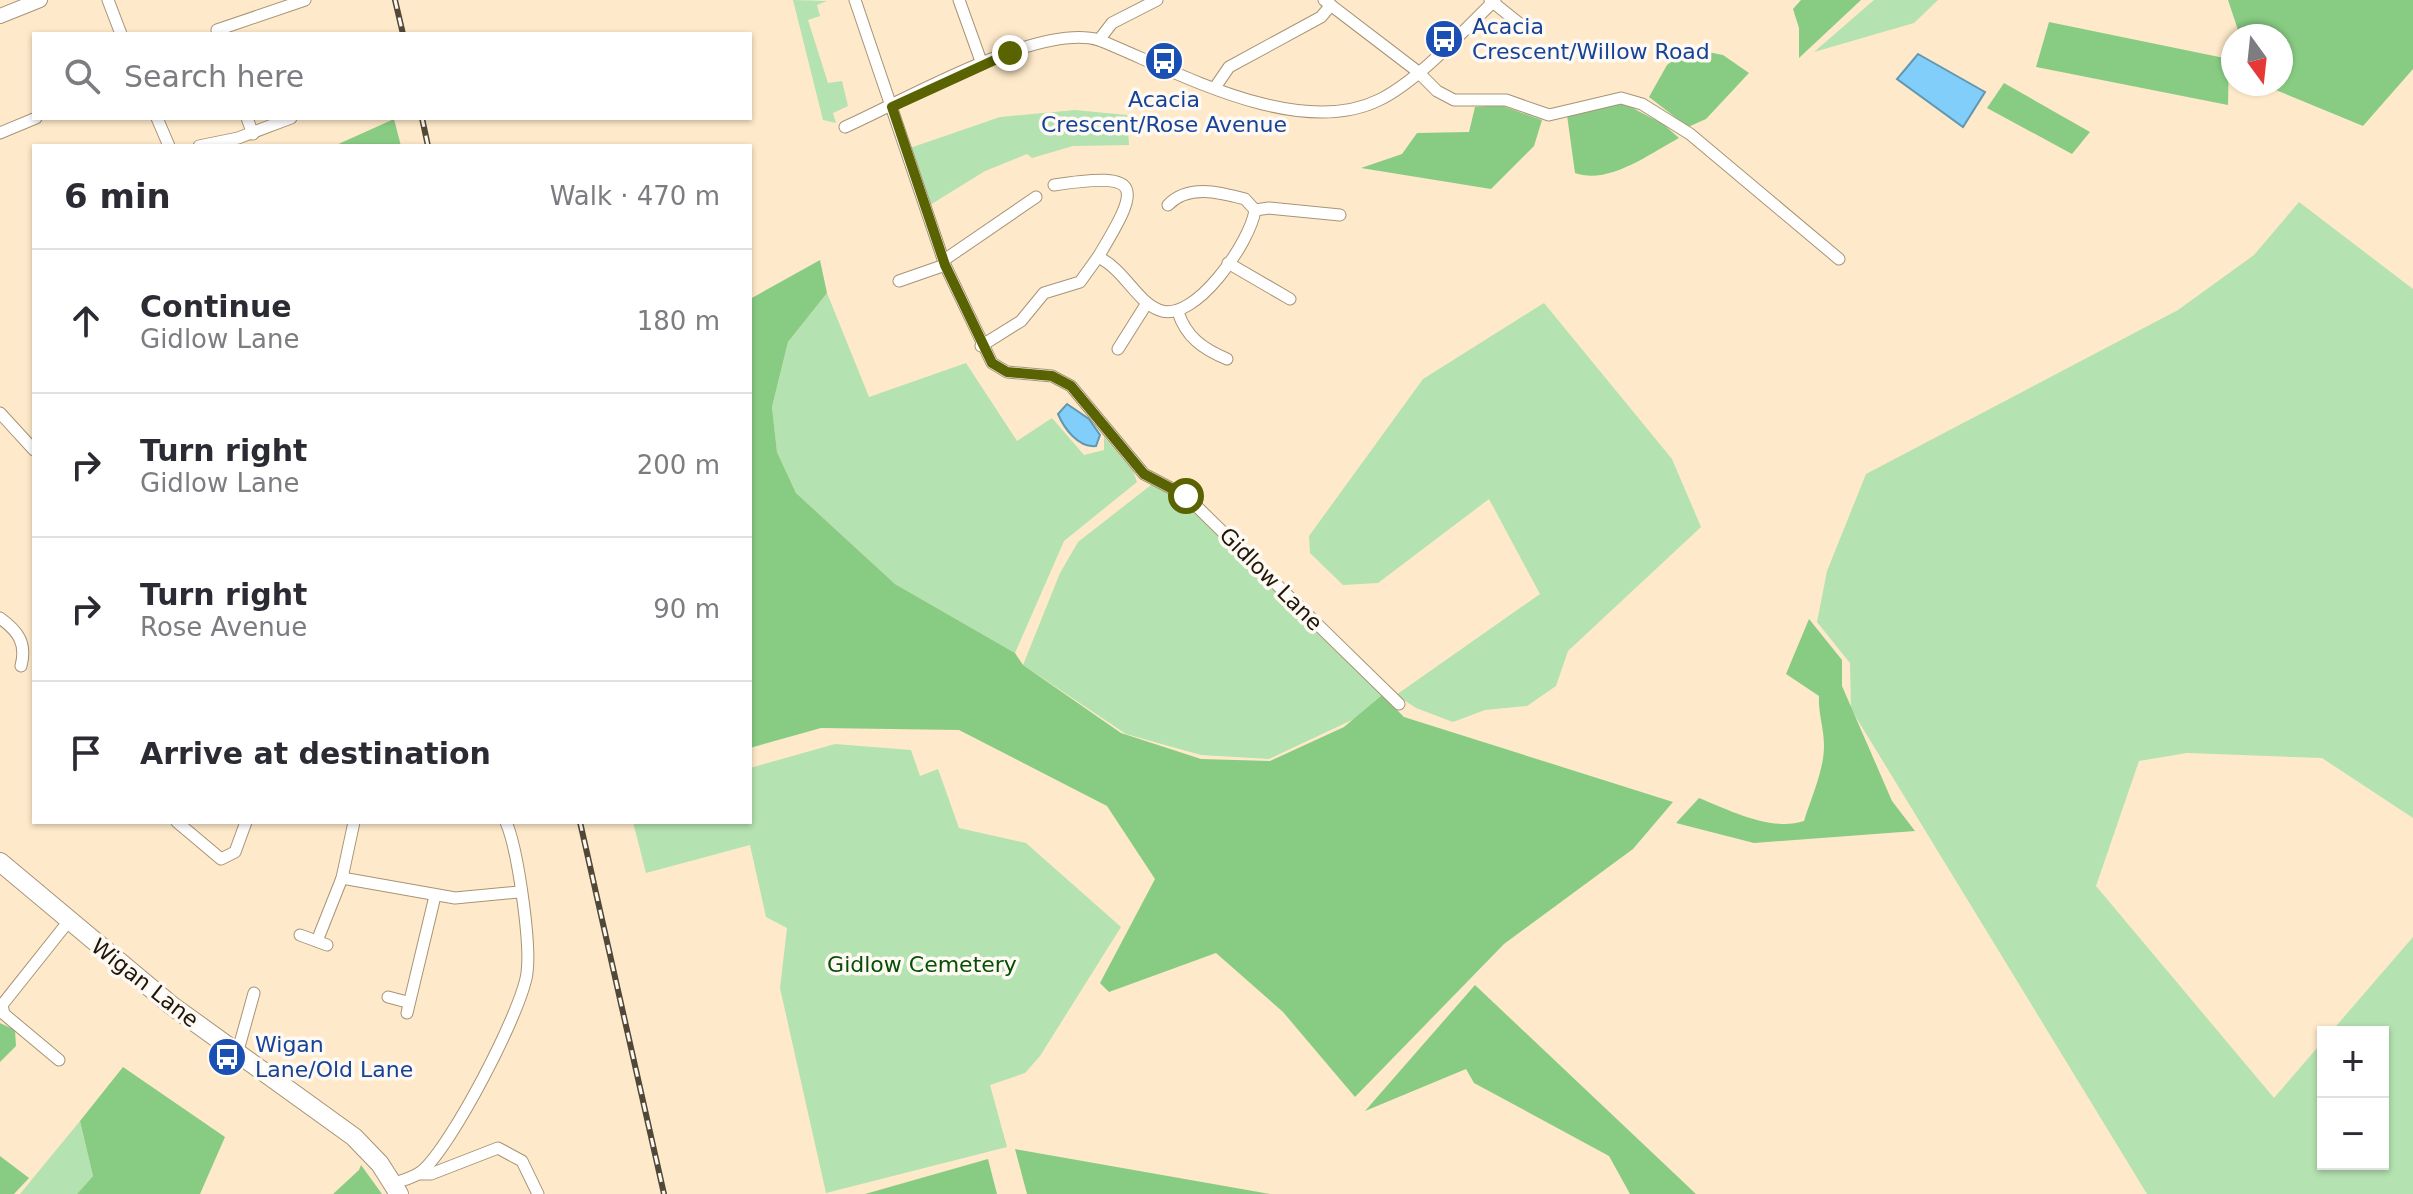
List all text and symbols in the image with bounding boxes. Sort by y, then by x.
place label: Acacia Crescent/Willow Road [1472,14,1710,64]
bus stop icon: Acacia Crescent/Willow Road [1423,18,1465,60]
north arrow [2221,24,2293,96]
search box [32,32,752,120]
route end [992,35,1028,71]
bus stop icon: Acacia Crescent/Rose Avenue [1143,40,1185,82]
icon: search [60,54,104,98]
text: Search here [124,59,304,94]
place label: Acacia Crescent/Rose Avenue [1041,87,1287,137]
text: 6 min [64,176,171,216]
text: Walk · 470 m [550,181,720,211]
text: Continue [140,289,292,324]
icon: ahead [64,299,108,343]
text: 180 m [637,306,720,336]
text: Gidlow Lane [140,324,299,354]
text: Turn right [140,433,307,468]
icon: right [64,443,108,487]
text: 200 m [637,450,720,480]
text: Gidlow Lane [140,468,299,498]
route start [1168,478,1204,514]
street label: Gidlow Lane [1214,522,1328,636]
text: Turn right [140,577,307,612]
icon: right [64,587,108,631]
text: 90 m [653,594,720,624]
text: Rose Avenue [140,612,307,642]
icon: arrive [64,731,108,775]
text: Arrive at destination [140,736,491,771]
street label: Wigan Lane [86,933,204,1033]
park label: Gidlow Cemetery [827,952,1017,977]
map controls [2317,1026,2389,1170]
button: + [2317,1026,2389,1098]
place label: Wigan Lane/Old Lane [255,1032,413,1082]
bus stop icon: Wigan Lane/Old Lane [206,1036,248,1078]
button: − [2317,1098,2389,1170]

